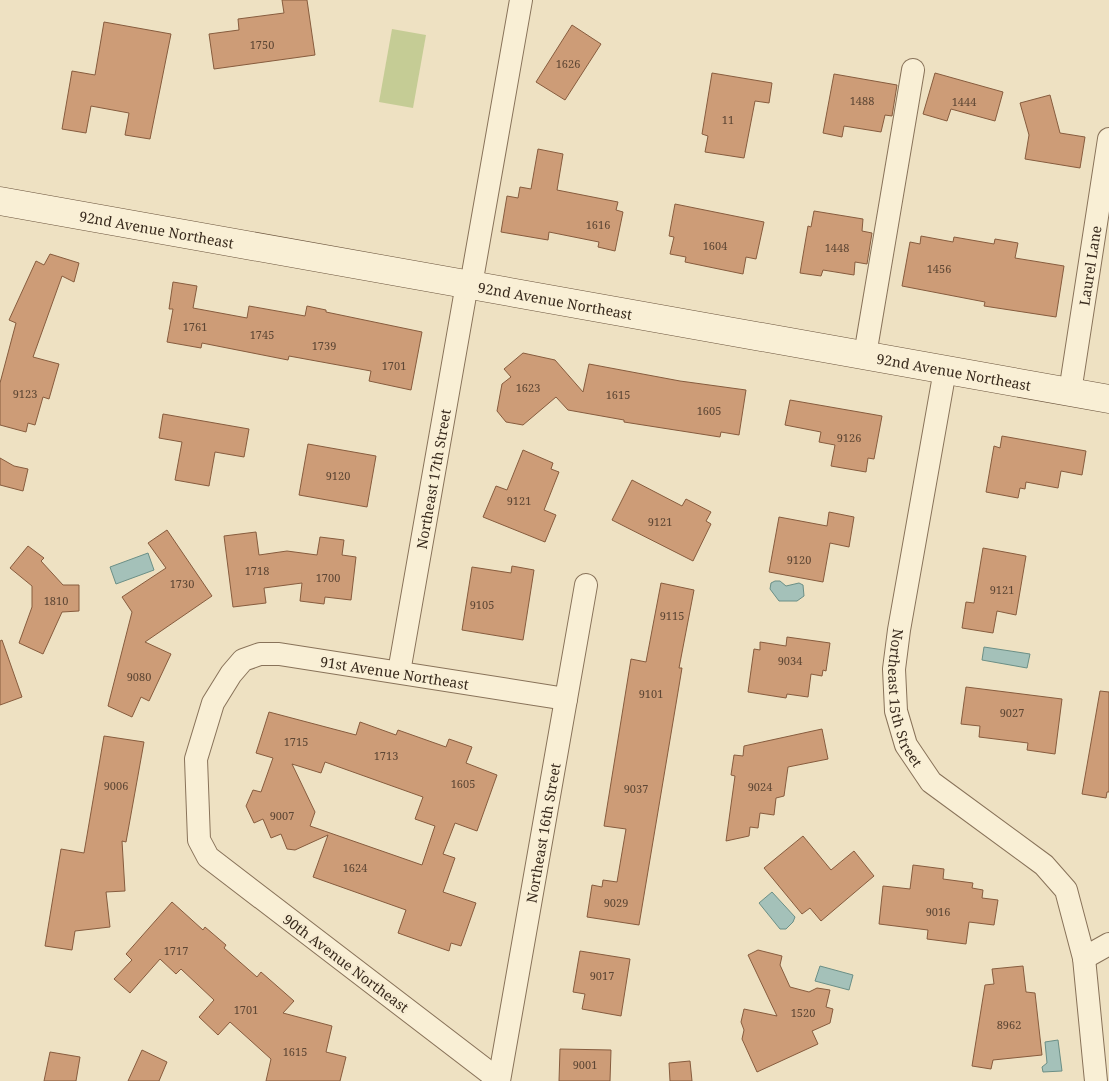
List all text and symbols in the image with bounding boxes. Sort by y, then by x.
house number: 1750 [250,37,274,52]
house number: 1626 [556,56,580,71]
house number: 1488 [850,93,874,108]
house number: 1444 [952,94,976,109]
house number: 11 [722,112,734,127]
street label: 92nd Avenue Northeast [78,206,235,252]
house number: 1616 [586,217,610,232]
street label: Laurel Lane [1074,224,1105,307]
house number: 1604 [703,238,727,253]
house number: 1448 [825,240,849,255]
house number: 1456 [927,261,951,276]
street label: 92nd Avenue Northeast [477,277,634,323]
house number: 1761 [183,319,207,334]
house number: 1745 [250,327,274,342]
house number: 1739 [312,338,336,353]
street label: 92nd Avenue Northeast [875,348,1033,394]
house number: 1701 [382,358,406,373]
house number: 1623 [516,380,540,395]
house number: 9123 [13,386,37,401]
house number: 1615 [606,387,630,402]
house number: 1605 [697,403,721,418]
street label: Northeast 17th Street [411,407,454,550]
house number: 9126 [837,430,861,445]
house number: 9120 [326,468,350,483]
house number: 9121 [507,493,531,508]
house number: 9121 [648,514,672,529]
house number: 9120 [787,552,811,567]
house number: 1718 [245,563,269,578]
house number: 1700 [316,570,340,585]
house number: 1730 [170,576,194,591]
house number: 9121 [990,582,1014,597]
house number: 1810 [44,593,68,608]
house number: 9105 [470,597,494,612]
house number: 9115 [660,608,684,623]
street label: Northeast 15th Street [884,628,927,770]
street label: 91st Avenue Northeast [319,651,470,693]
house number: 9034 [778,653,802,668]
house number: 9080 [127,669,151,684]
house number: 9101 [639,686,663,701]
house number: 9027 [1000,705,1024,720]
house number: 1715 [284,734,308,749]
house number: 1713 [374,748,398,763]
street label: Northeast 16th Street [521,761,564,904]
house number: 1605 [451,776,475,791]
house number: 9006 [104,778,128,793]
house number: 9024 [748,779,772,794]
house number: 9037 [624,781,648,796]
house number: 9007 [270,808,294,823]
house number: 1624 [343,860,367,875]
house number: 9029 [604,895,628,910]
house number: 9016 [926,904,950,919]
street label: 90th Avenue Northeast [279,910,413,1017]
house number: 1717 [164,943,188,958]
house number: 9017 [590,968,614,983]
house number: 1701 [234,1002,258,1017]
house number: 1520 [791,1005,815,1020]
house number: 8962 [997,1017,1021,1032]
house number: 1615 [283,1044,307,1059]
house number: 9001 [573,1057,597,1072]

